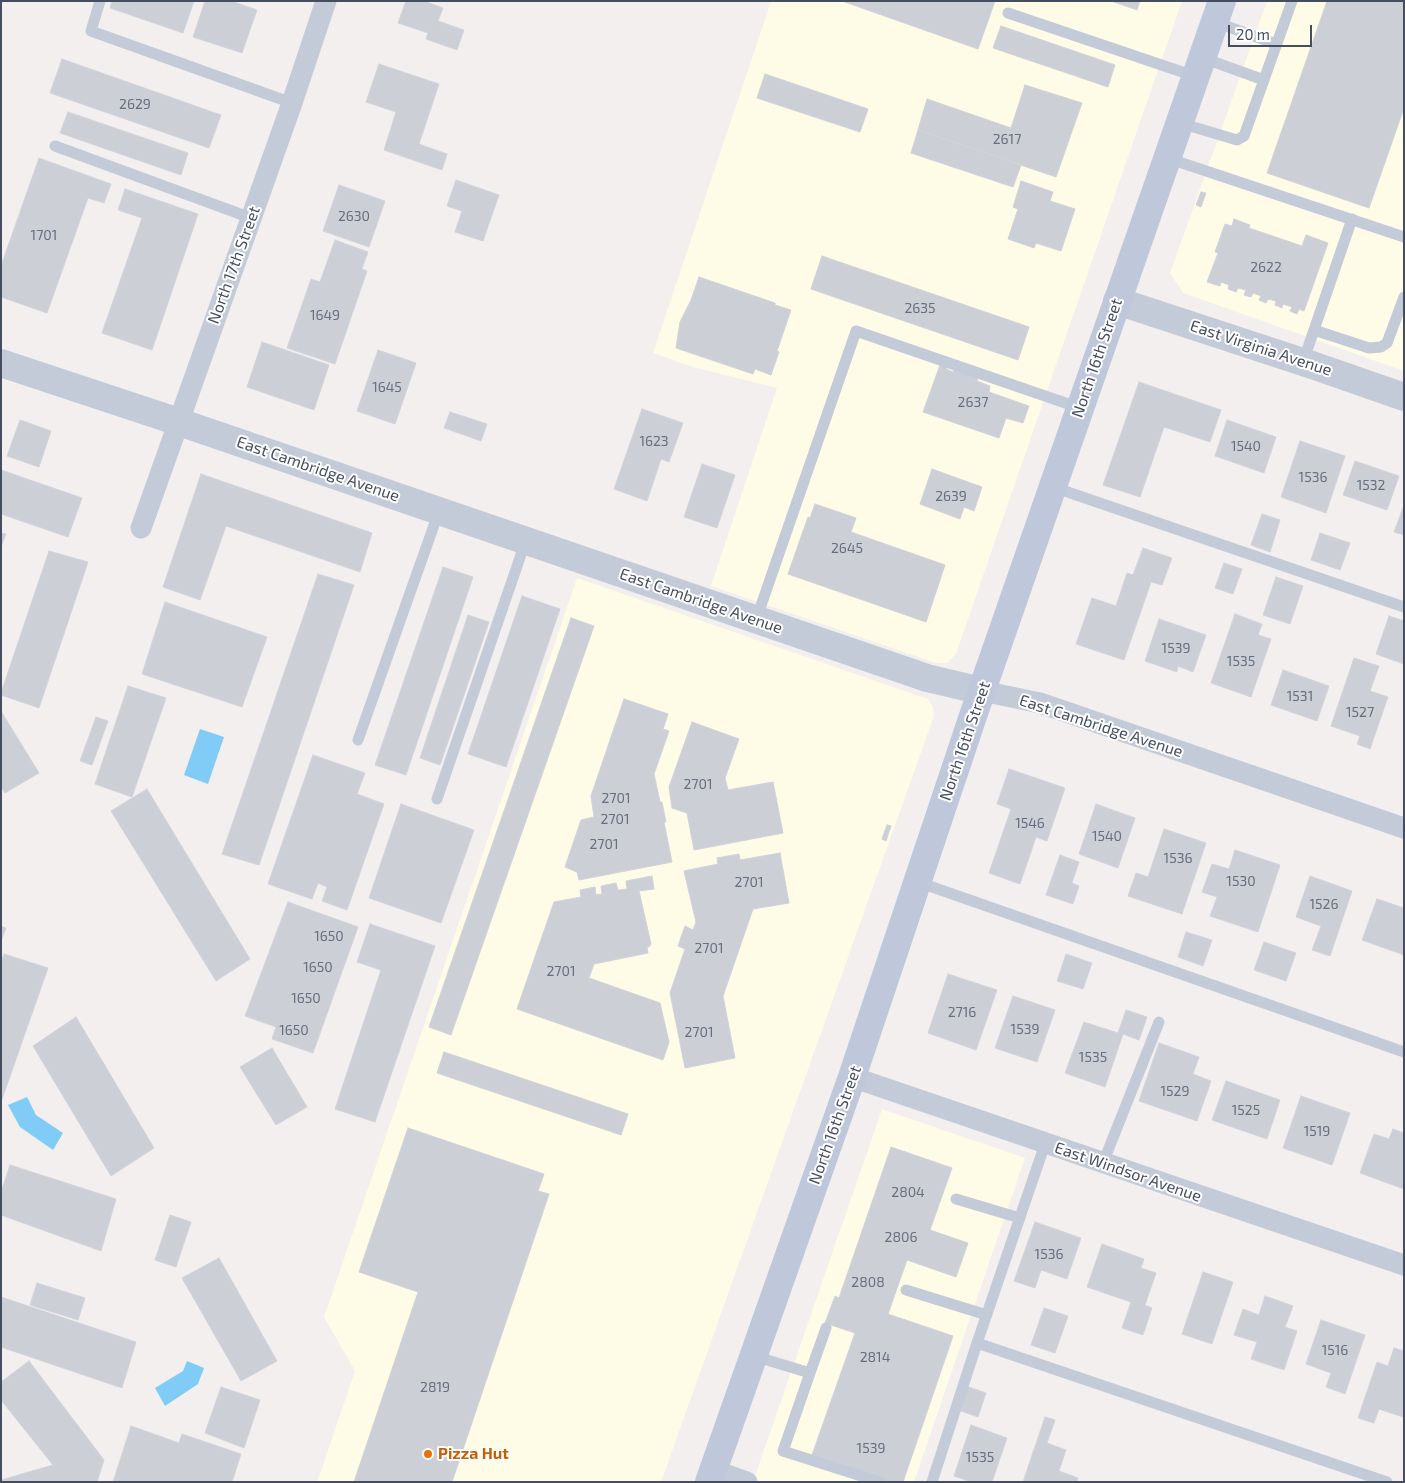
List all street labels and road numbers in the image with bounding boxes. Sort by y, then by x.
street label: North 17th Street [204,204,264,326]
street label: North 16th Street [1068,296,1126,420]
street label: East Virginia Avenue [1188,316,1334,380]
street label: East Cambridge Avenue [234,432,402,506]
street label: East Cambridge Avenue [617,564,785,638]
street label: North 16th Street [936,679,994,803]
street label: East Cambridge Avenue [1017,690,1185,762]
street label: North 16th Street [805,1063,865,1187]
street label: East Windsor Avenue [1052,1138,1204,1206]

